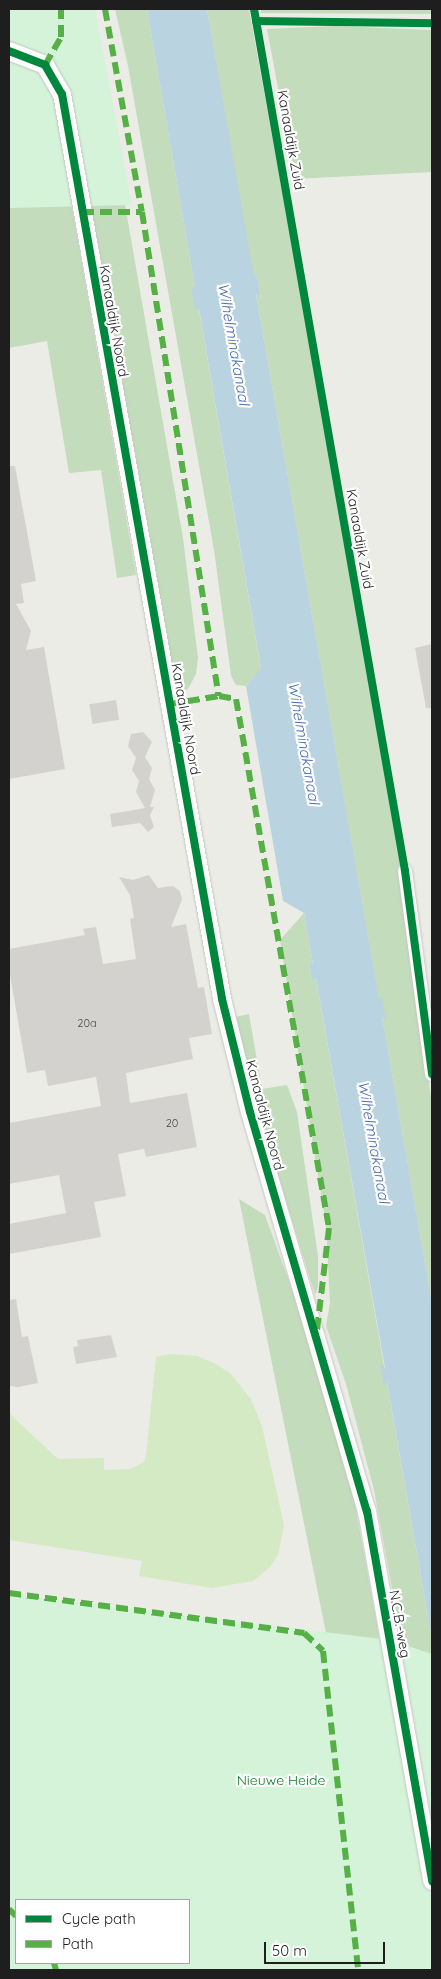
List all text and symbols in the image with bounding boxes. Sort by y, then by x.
street label: Kanaaldijk Zuid [274,89,308,191]
street label: Kanaaldijk Noord [96,264,132,378]
water label: Wilhelminakanaal [214,282,254,406]
street label: Kanaaldijk Zuid [343,488,377,590]
street label: Kanaaldijk Noord [168,662,204,776]
water label: Wilhelminakanaal [284,681,324,805]
house number: 20a [77,1016,97,1030]
street label: Kanaaldijk Noord [242,1058,288,1172]
water label: Wilhelminakanaal [354,1080,394,1204]
house number: 20 [166,1116,178,1130]
street label: N.C.B.-weg [386,1589,414,1659]
park label: Nieuwe Heide [237,1772,325,1788]
legend [15,1899,190,1964]
text: Cycle path [62,1909,136,1928]
scale bar [266,1932,387,1964]
text: Path [62,1934,94,1953]
text: 50 m [272,1941,307,1960]

